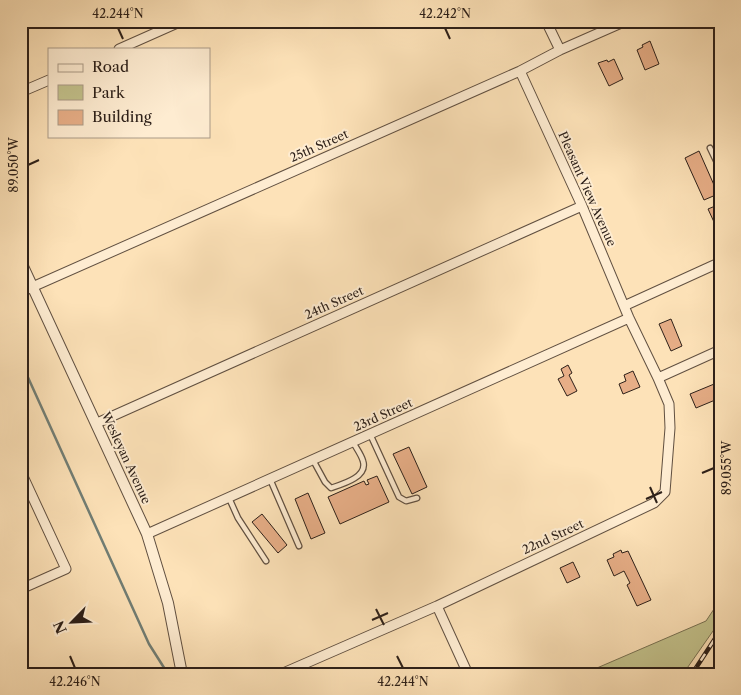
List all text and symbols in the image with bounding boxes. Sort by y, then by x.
text: 42.244°N [92,6,144,21]
text: 42.242°N [419,6,471,21]
legend [48,48,210,138]
text: Road [92,57,129,76]
text: Park [92,83,126,102]
text: Building [92,107,152,126]
street label: 25th Street [287,126,351,165]
street label: Pleasant View Avenue [555,129,620,249]
text: 89.050°W [6,136,21,193]
street label: 24th Street [302,283,366,322]
street label: 23rd Street [351,395,415,434]
street label: Wesleyan Avenue [98,409,154,506]
text: 89.055°W [719,440,734,495]
street label: 22nd Street [520,516,586,557]
north arrow [48,598,98,648]
text: N [49,618,71,637]
text: 42.246°N [49,674,101,689]
text: 42.244°N [377,674,429,689]

